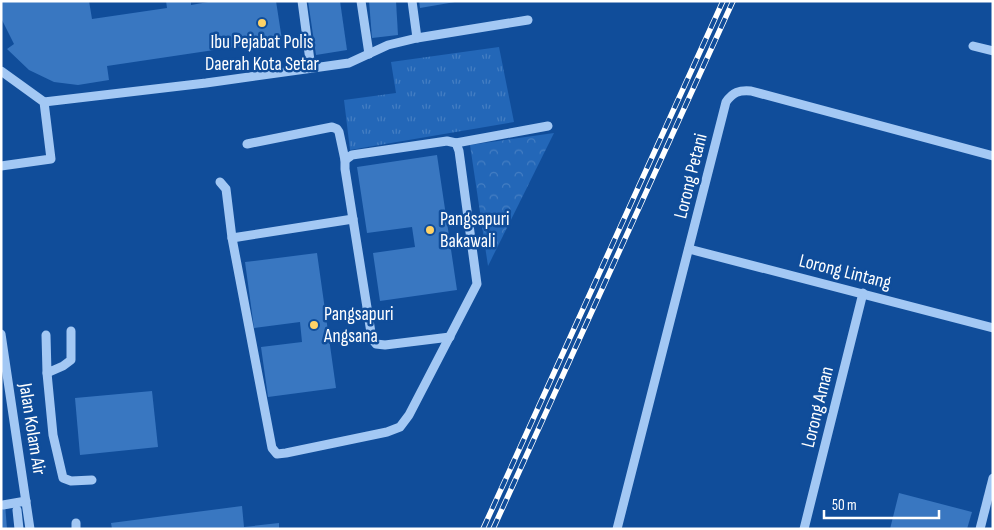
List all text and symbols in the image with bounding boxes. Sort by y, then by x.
marker: Ibu Pejabat Polis Daerah Kota Setar [256,17,268,29]
place label: Ibu Pejabat Polis Daerah Kota Setar [205,31,320,76]
street label: Lorong Petani [669,131,713,221]
place label: Pangsapuri Bakawali [440,208,510,253]
marker: Pangsapuri Bakawali [424,224,436,236]
street label: Lorong Lintang [797,249,894,295]
place label: Pangsapuri Angsana [323,303,394,348]
marker: Pangsapuri Angsana [308,319,320,331]
street label: Lorong Aman [797,364,839,450]
street label: Jalan Kolam Air [13,381,51,477]
scale bar [824,488,939,520]
text: 50 m [832,496,857,515]

